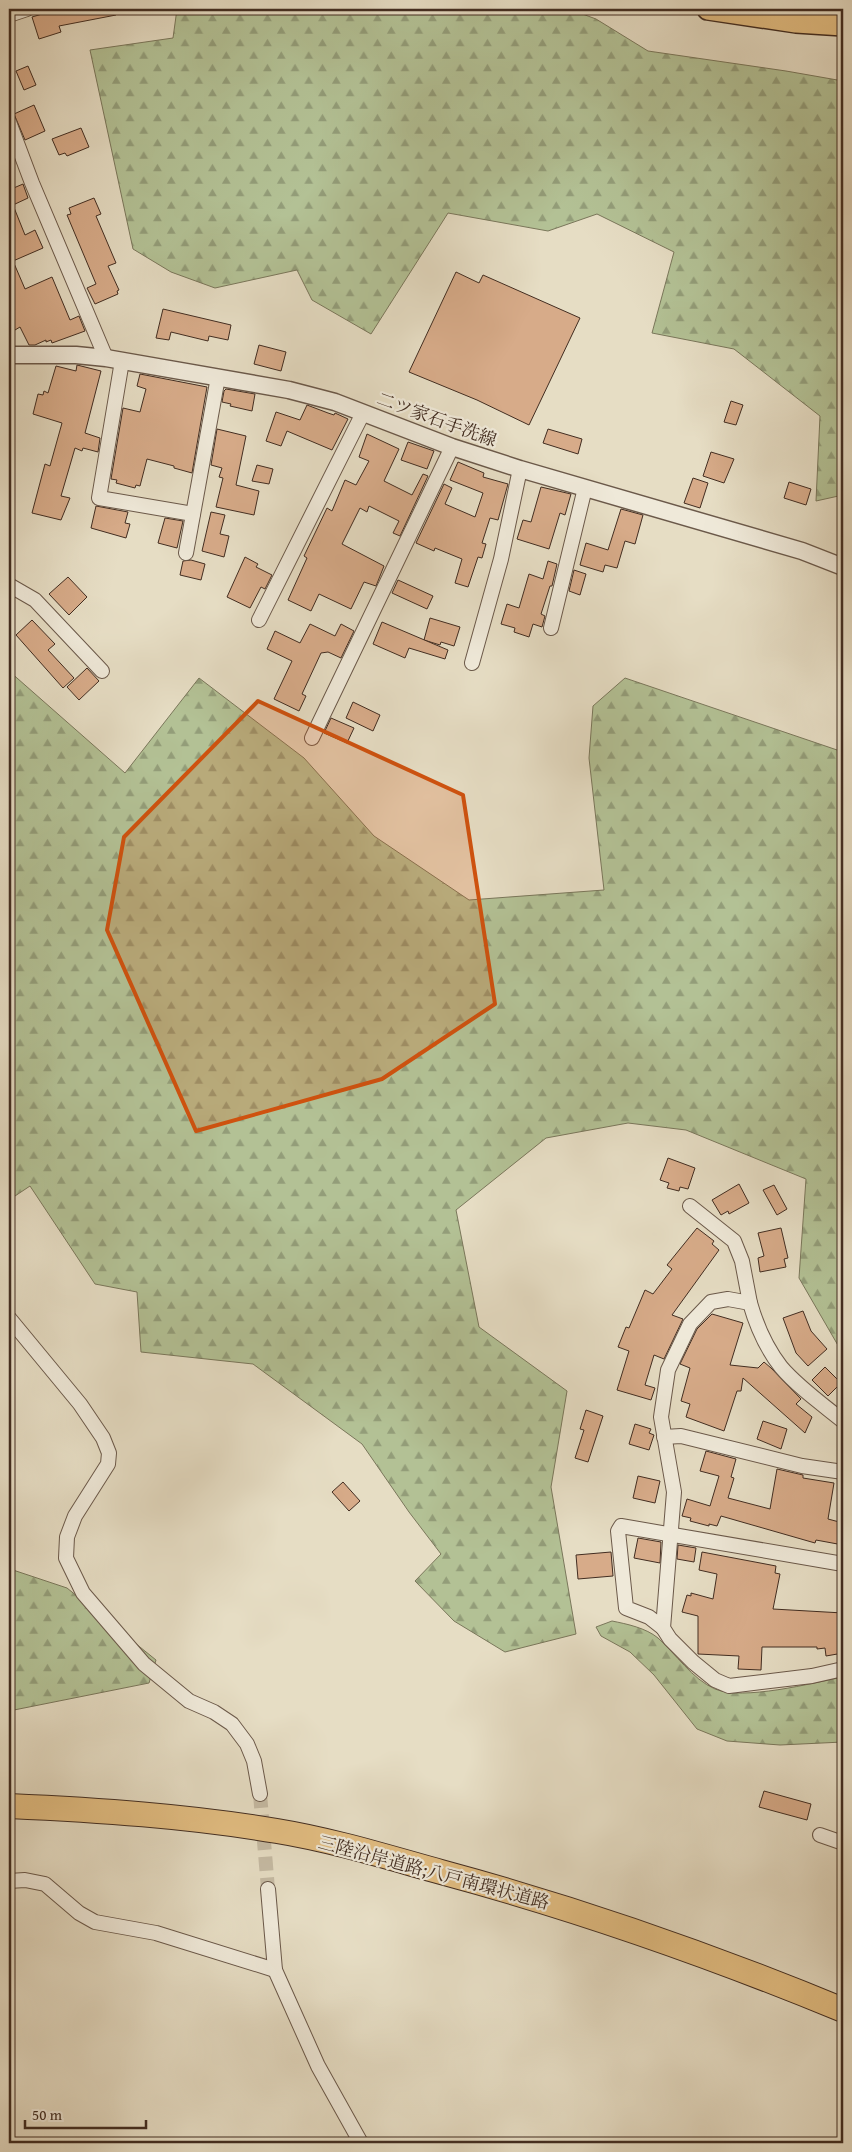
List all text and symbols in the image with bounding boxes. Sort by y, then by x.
street label: 二ツ家石手洗線 [373,385,501,453]
street label: 三陸沿岸道路;八戸南環状道路 [315,1828,553,1916]
scale bar [25,2097,146,2129]
text: 50 m [32,2104,63,2125]

